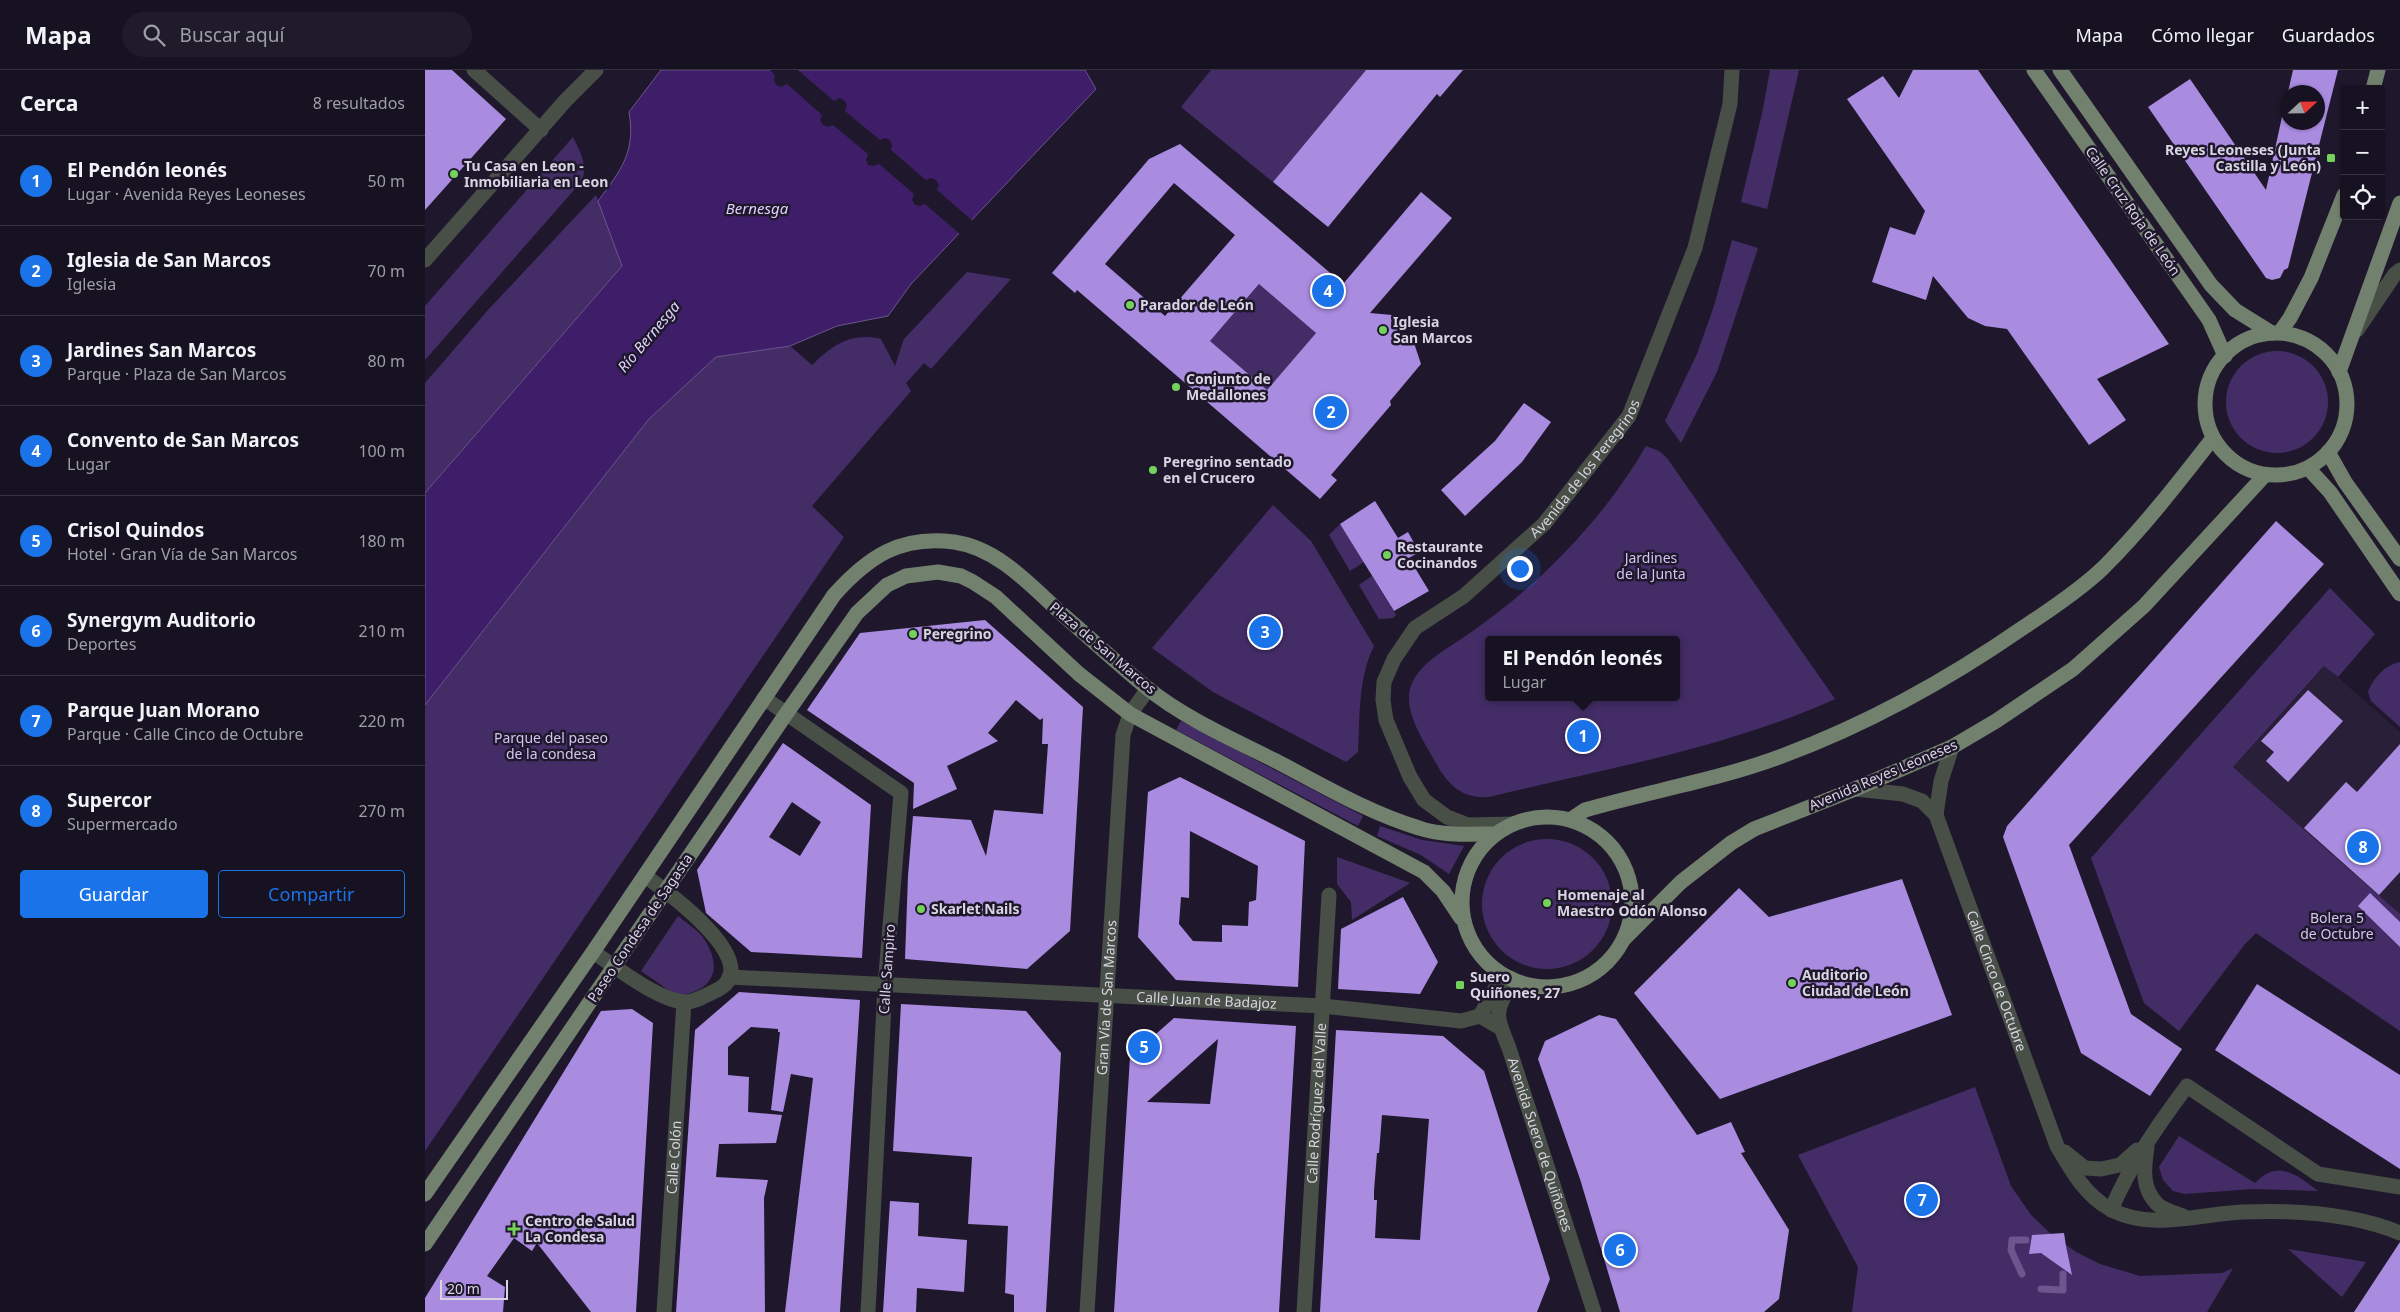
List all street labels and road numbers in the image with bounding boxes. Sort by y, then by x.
street label: Calle Cruz Roja de León [2082,142,2185,279]
street label: Avenida de los Peregrinos [1525,396,1644,541]
street label: Plaza de San Marcos [1046,597,1161,698]
street label: Avenida Reyes Leoneses [1806,735,1960,814]
street label: Paseo Condesa de Sagasta [583,850,697,1006]
street label: Calle Cinco de Octubre [1963,907,2032,1054]
street label: Gran Vía de San Marcos [1092,919,1120,1076]
street label: Calle Sampiro [874,923,899,1015]
street label: Calle Juan de Badajoz [1136,987,1277,1013]
street label: Calle Rodríguez del Valle [1302,1022,1330,1184]
street label: Avenida Suero de Quiñones [1504,1055,1578,1234]
street label: Calle Colón [662,1120,685,1195]

